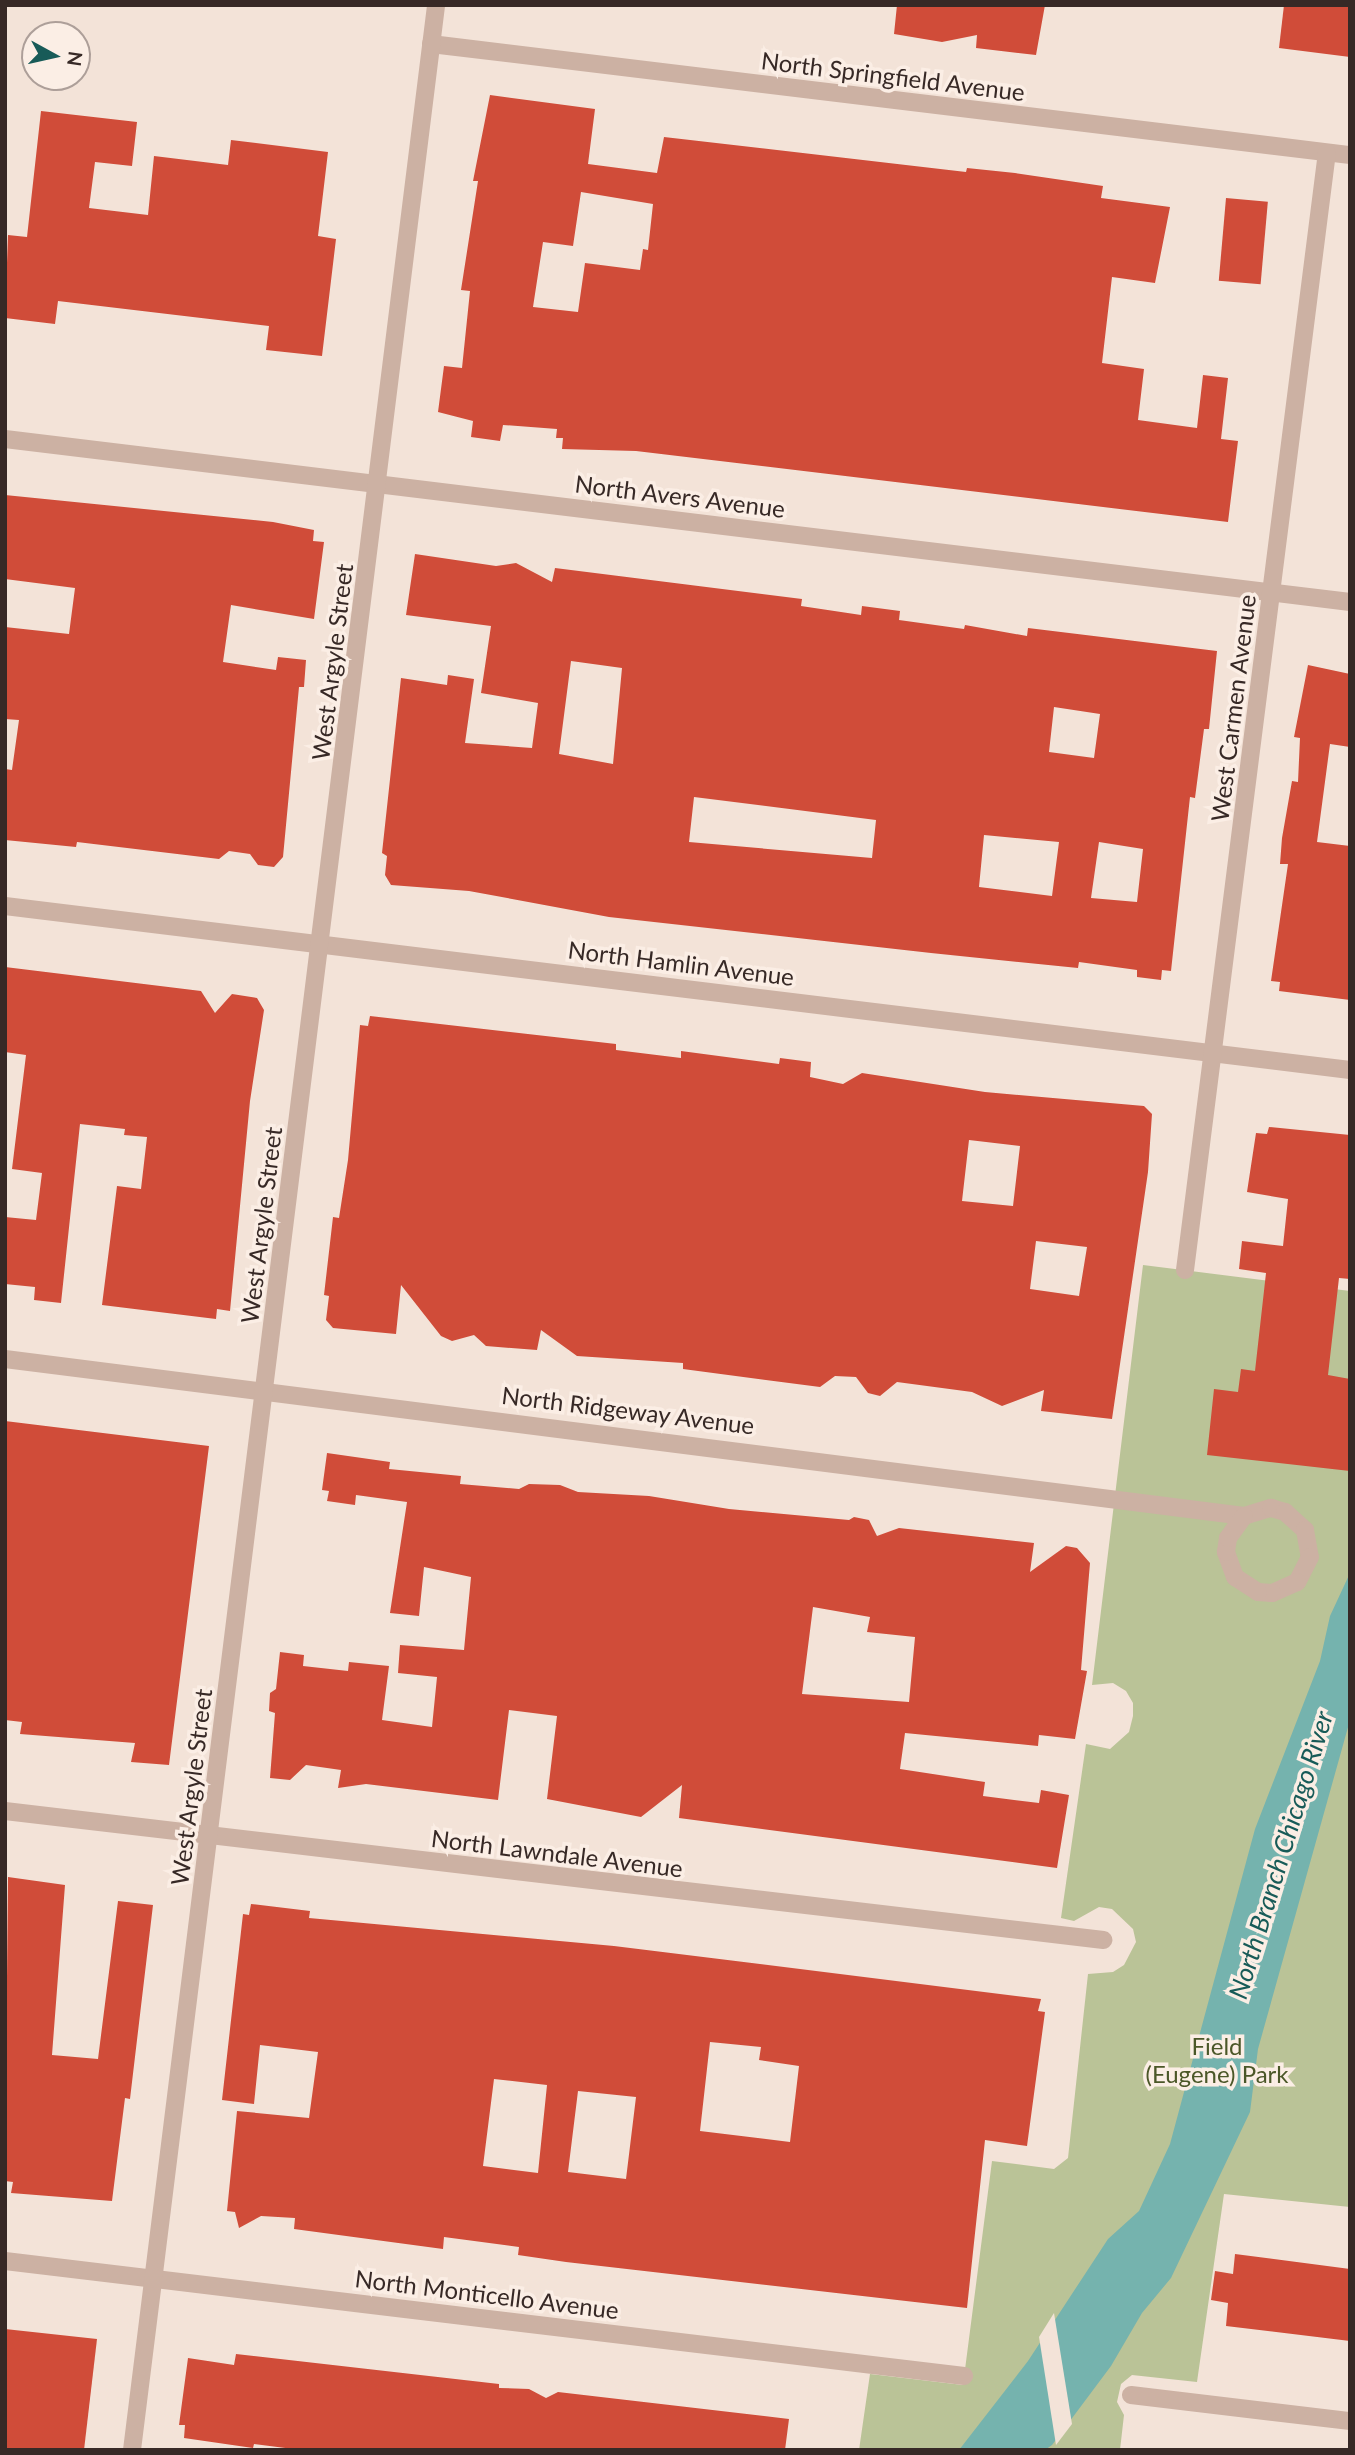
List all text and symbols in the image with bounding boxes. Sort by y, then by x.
north arrow [21,21,91,91]
street label: North Springfield Avenue [759,45,1027,107]
text: N [63,50,88,68]
street label: North Avers Avenue [572,469,788,523]
street label: West Argyle Street [306,562,358,762]
street label: West Carmen Avenue [1205,592,1261,824]
street label: North Hamlin Avenue [566,935,796,991]
street label: West Argyle Street [235,1125,287,1325]
street label: North Ridgeway Avenue [499,1380,757,1440]
street label: West Argyle Street [165,1687,217,1887]
water label: North Branch Chicago River [1222,1707,1340,2003]
street label: North Lawndale Avenue [429,1823,685,1883]
park label: Field (Eugene) Park [1145,2032,1289,2088]
street label: North Monticello Avenue [353,2263,621,2325]

